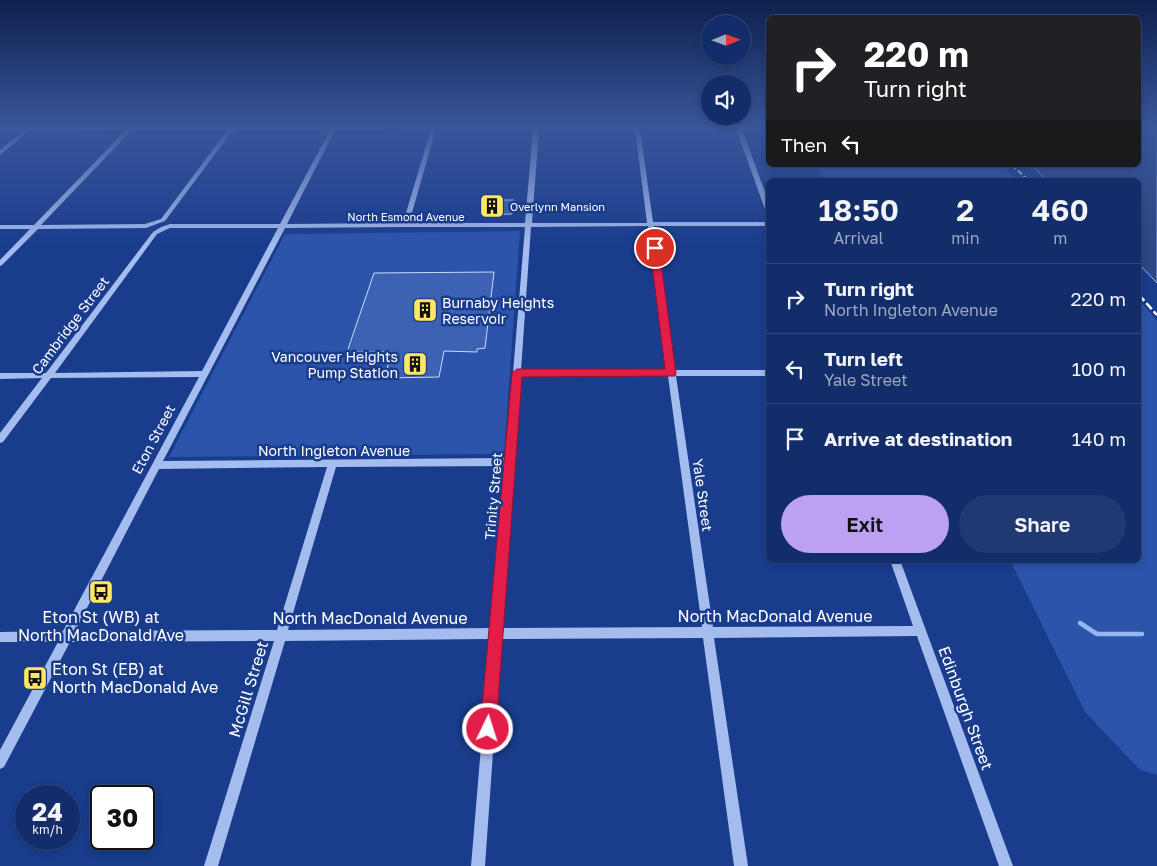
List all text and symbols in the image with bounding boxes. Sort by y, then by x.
north arrow [701,15,751,65]
map controls [701,15,751,125]
text: 220 m [864,33,969,75]
icon: right [781,35,846,100]
button: sound [701,75,751,125]
text: Turn right [864,75,967,102]
icon: left [837,130,865,158]
text: Then [781,133,827,156]
text: 18:50 [818,192,899,228]
text: 2 [956,192,974,228]
text: 460 [1032,192,1089,228]
building icon: Overlynn Mansion [479,193,505,219]
place label: Overlynn Mansion [510,200,605,213]
street label: North Esmond Avenue [347,210,465,223]
pin [634,227,676,269]
text: Arrival [834,228,884,248]
text: min [951,228,979,248]
text: m [1053,228,1067,248]
icon: arrive [641,234,669,262]
street label: Cambridge Street [28,273,112,377]
text: Turn right [824,277,914,300]
icon: right [781,285,809,313]
text: 220 m [1071,287,1126,310]
place label: Burnaby Heights Reservoir [442,294,554,327]
building icon: Burnaby Heights Reservoir [412,297,438,323]
text: North Ingleton Avenue [824,300,998,320]
text: Turn left [824,347,903,370]
place label: Vancouver Heights Pump Station [271,348,398,381]
building icon: Vancouver Heights Pump Station [402,351,428,377]
icon: left [781,355,809,383]
text: 100 m [1072,357,1126,380]
text: Yale Street [824,370,908,390]
street label: Eton Street [128,401,178,477]
icon: arrive [781,425,809,453]
text: Arrive at destination [824,427,1012,450]
text: 140 m [1072,427,1126,450]
street label: North Ingleton Avenue [258,442,410,459]
street label: Trinity Street [481,452,505,540]
street label: Yale Street [689,458,717,532]
button: Exit [781,495,949,553]
button: Share [959,495,1126,553]
bus stop icon: Eton St (WB) at North MacDonald Ave [88,579,114,605]
street label: North MacDonald Avenue [677,606,873,626]
place label: Eton St (WB) at North MacDonald Ave [18,607,184,645]
street label: North MacDonald Avenue [272,608,468,628]
street label: McGill Street [224,638,272,740]
street label: Edinburgh Street [934,643,998,773]
place label: Eton St (EB) at North MacDonald Ave [52,659,218,697]
bus stop icon: Eton St (EB) at North MacDonald Ave [22,665,48,691]
position arrow [461,702,513,754]
speed limit sign: 30 [90,785,155,850]
text: 24 [32,796,63,827]
text: km/h [32,822,63,837]

